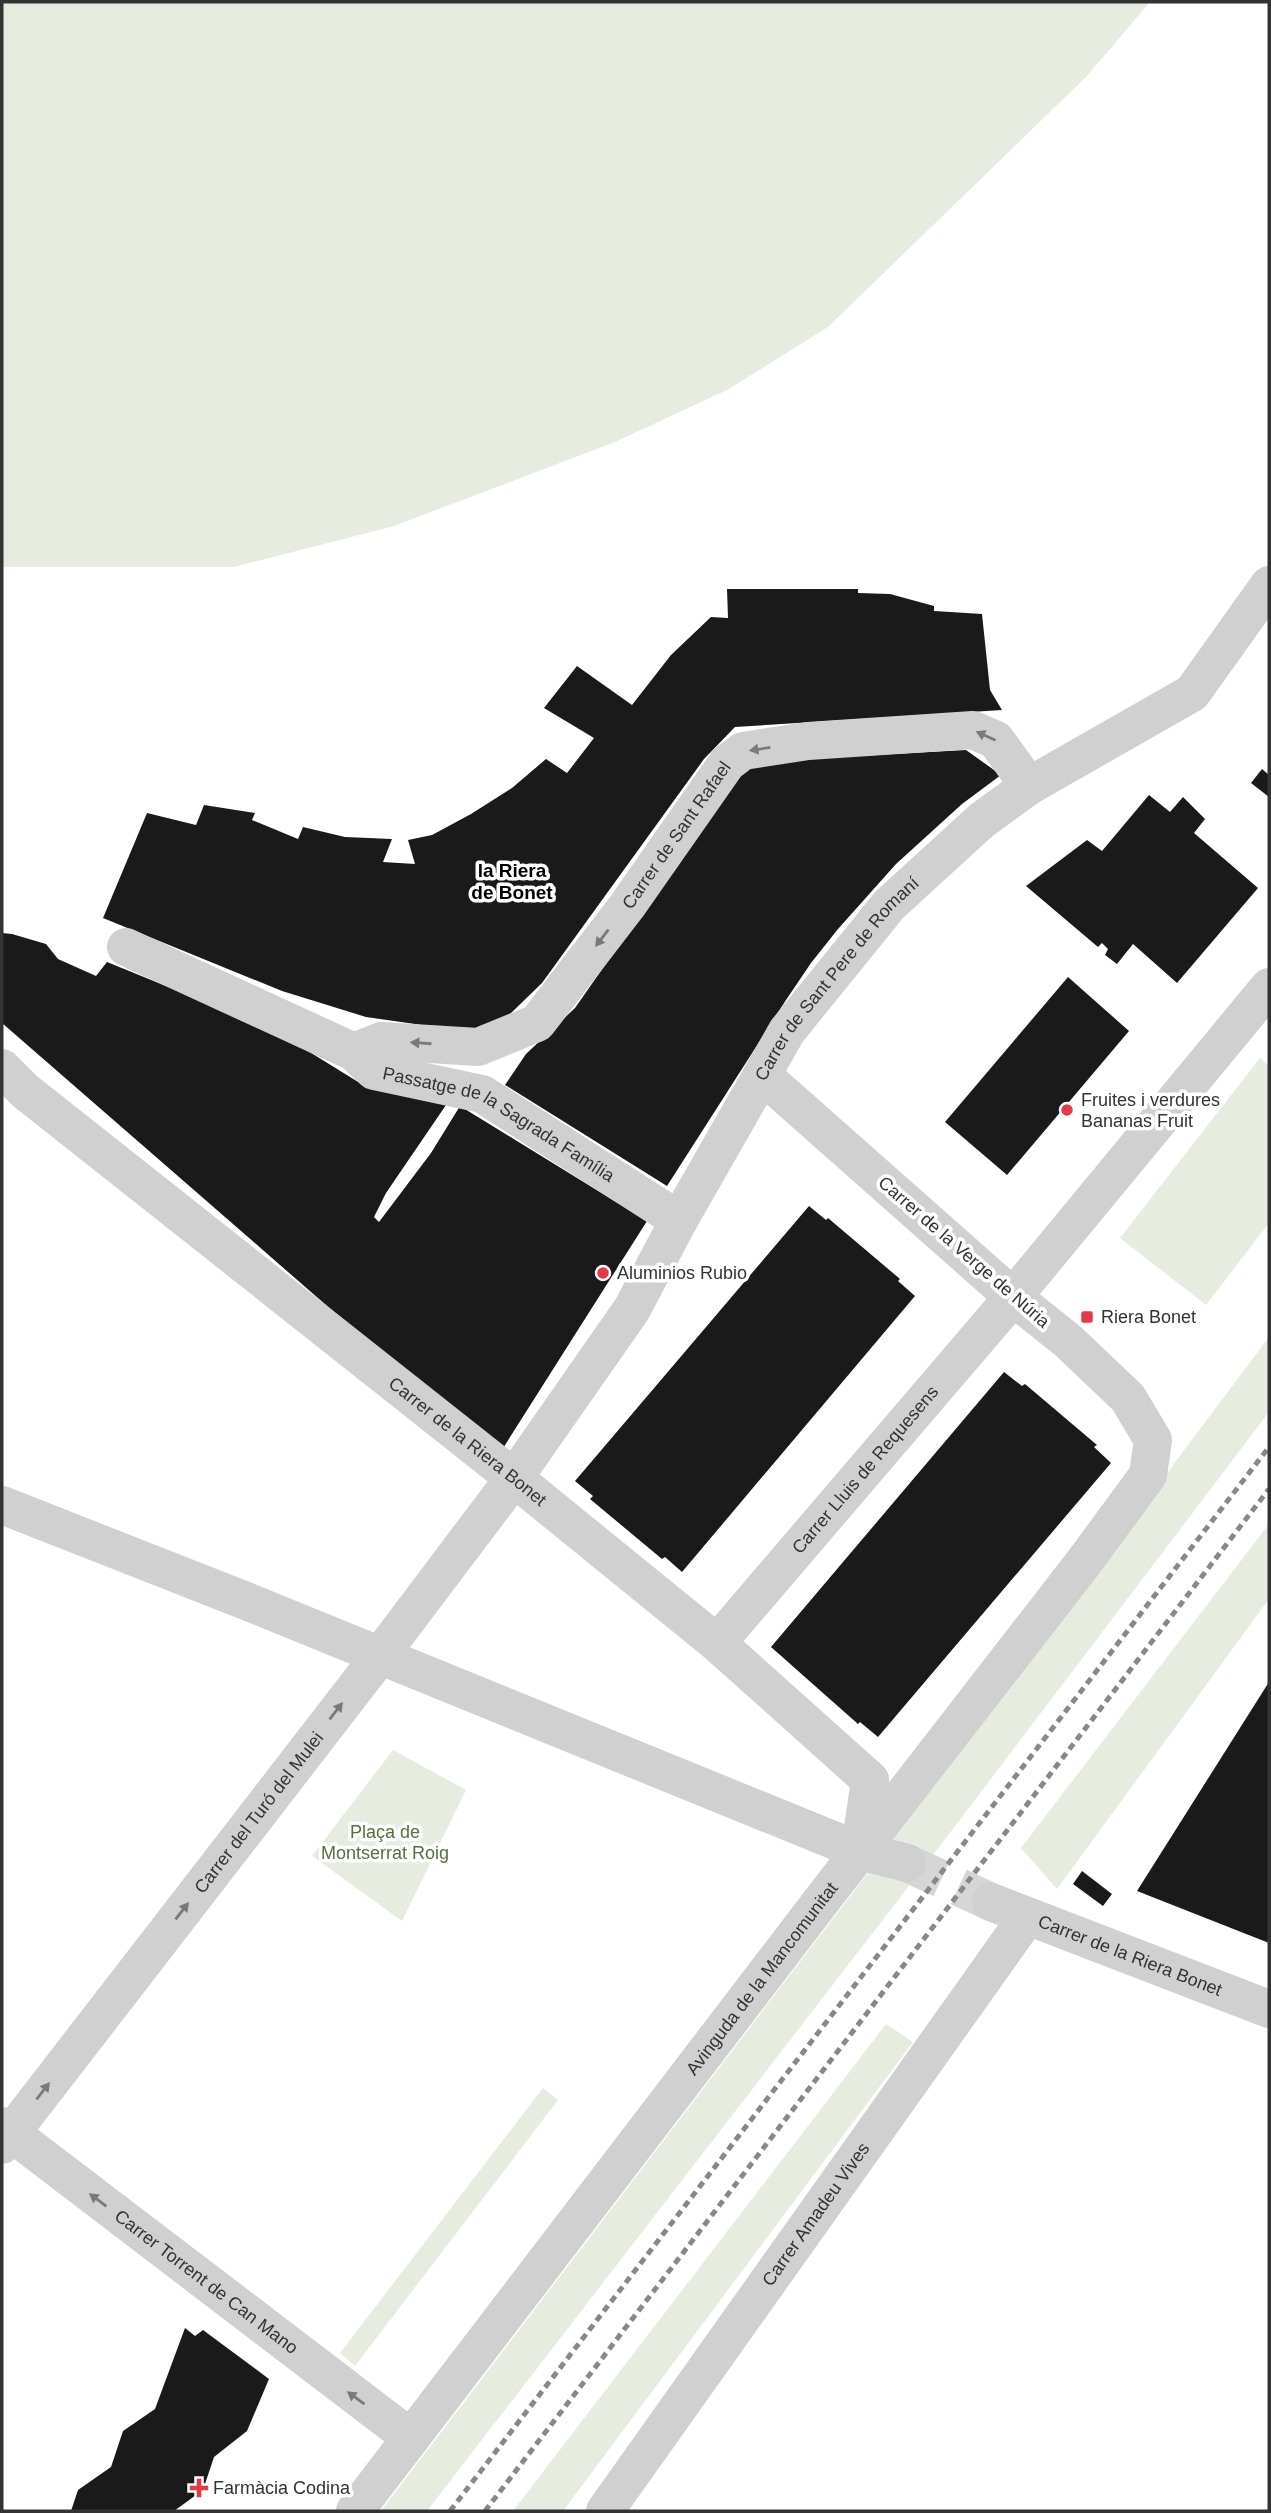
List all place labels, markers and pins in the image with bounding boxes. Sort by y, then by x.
place label: Fruites i verdures Bananas Fruit [1081,1090,1220,1131]
marker: Fruites i verdures Bananas Fruit [1059,1102,1075,1118]
place label: Aluminios Rubio [617,1263,747,1283]
marker: Aluminios Rubio [595,1265,611,1281]
place label: Riera Bonet [1101,1307,1196,1327]
marker: Riera Bonet [1079,1309,1095,1325]
place label: Farmàcia Codina [213,2478,351,2498]
marker: Farmàcia Codina [191,2480,207,2496]

